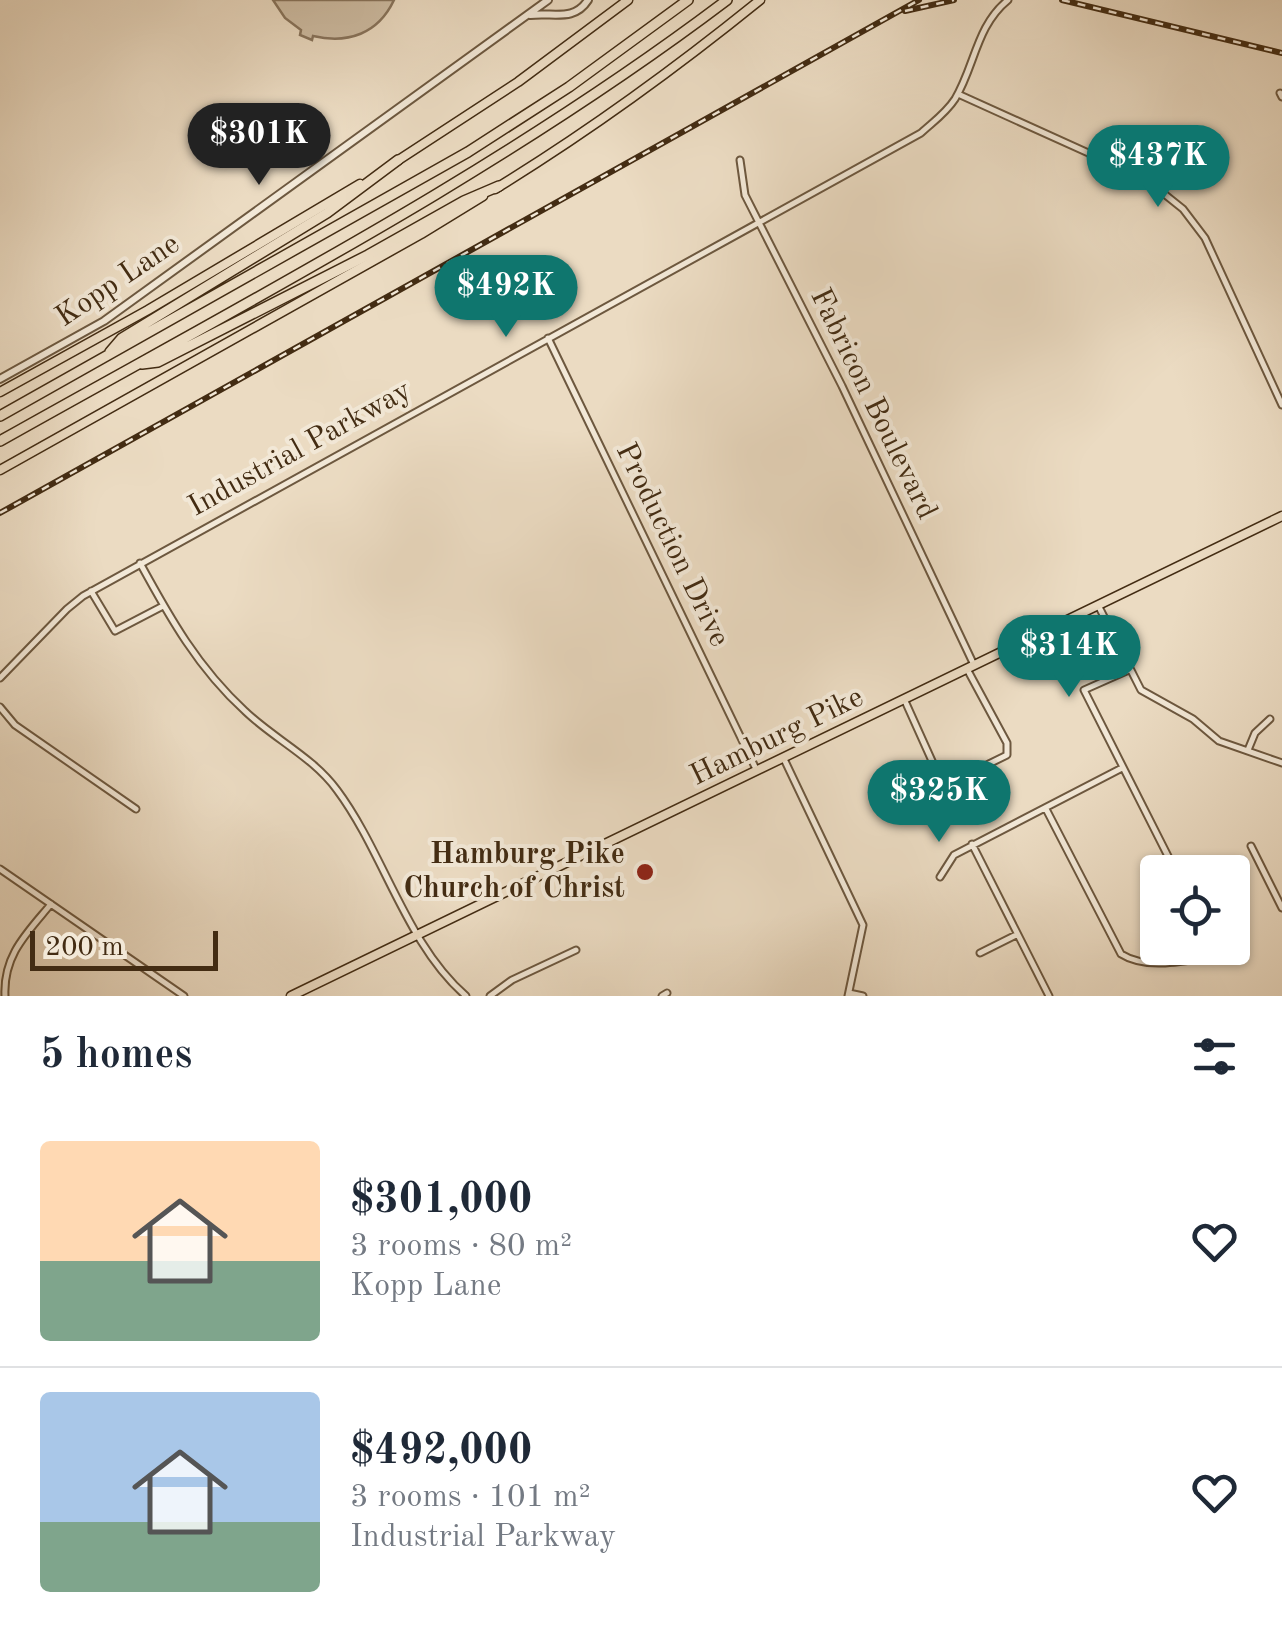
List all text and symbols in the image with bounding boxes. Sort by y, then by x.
pin: $301K [189,103,329,188]
text: $301K [210,119,308,151]
pin: $437K [1088,125,1228,210]
text: $437K [1109,141,1207,173]
street label: Kopp Lane [51,229,185,333]
pin: $492K [436,255,576,340]
text: $492K [457,271,555,303]
street label: Fabricon Boulevard [804,284,942,524]
street label: Industrial Parkway [184,375,416,523]
street label: Production Drive [610,438,734,652]
pin: $314K [999,615,1139,700]
text: $314K [1020,631,1118,663]
street label: Hamburg Pike [686,682,868,792]
pin: $325K [869,760,1009,845]
text: $325K [890,776,988,808]
place label: Hamburg Pike Church of Christ [403,840,625,904]
map controls [1140,855,1250,965]
button: locate [1140,855,1250,965]
marker: Hamburg Pike Church of Christ [634,861,656,883]
scale bar [30,926,218,970]
text: 200 m [45,934,124,962]
icon: filters [1187,1029,1242,1084]
text: 5 homes [40,1035,192,1077]
text: $301,000 [350,1180,532,1222]
icon: home [120,1181,240,1301]
icon: heart [1187,1214,1242,1269]
text: 3 rooms · 80 m² [350,1231,572,1263]
text: Kopp Lane [350,1271,501,1303]
text: $492,000 [350,1431,532,1473]
icon: home [120,1432,240,1552]
icon: heart [1187,1465,1242,1520]
text: 3 rooms · 101 m² [350,1482,591,1514]
text: Industrial Parkway [350,1522,616,1554]

